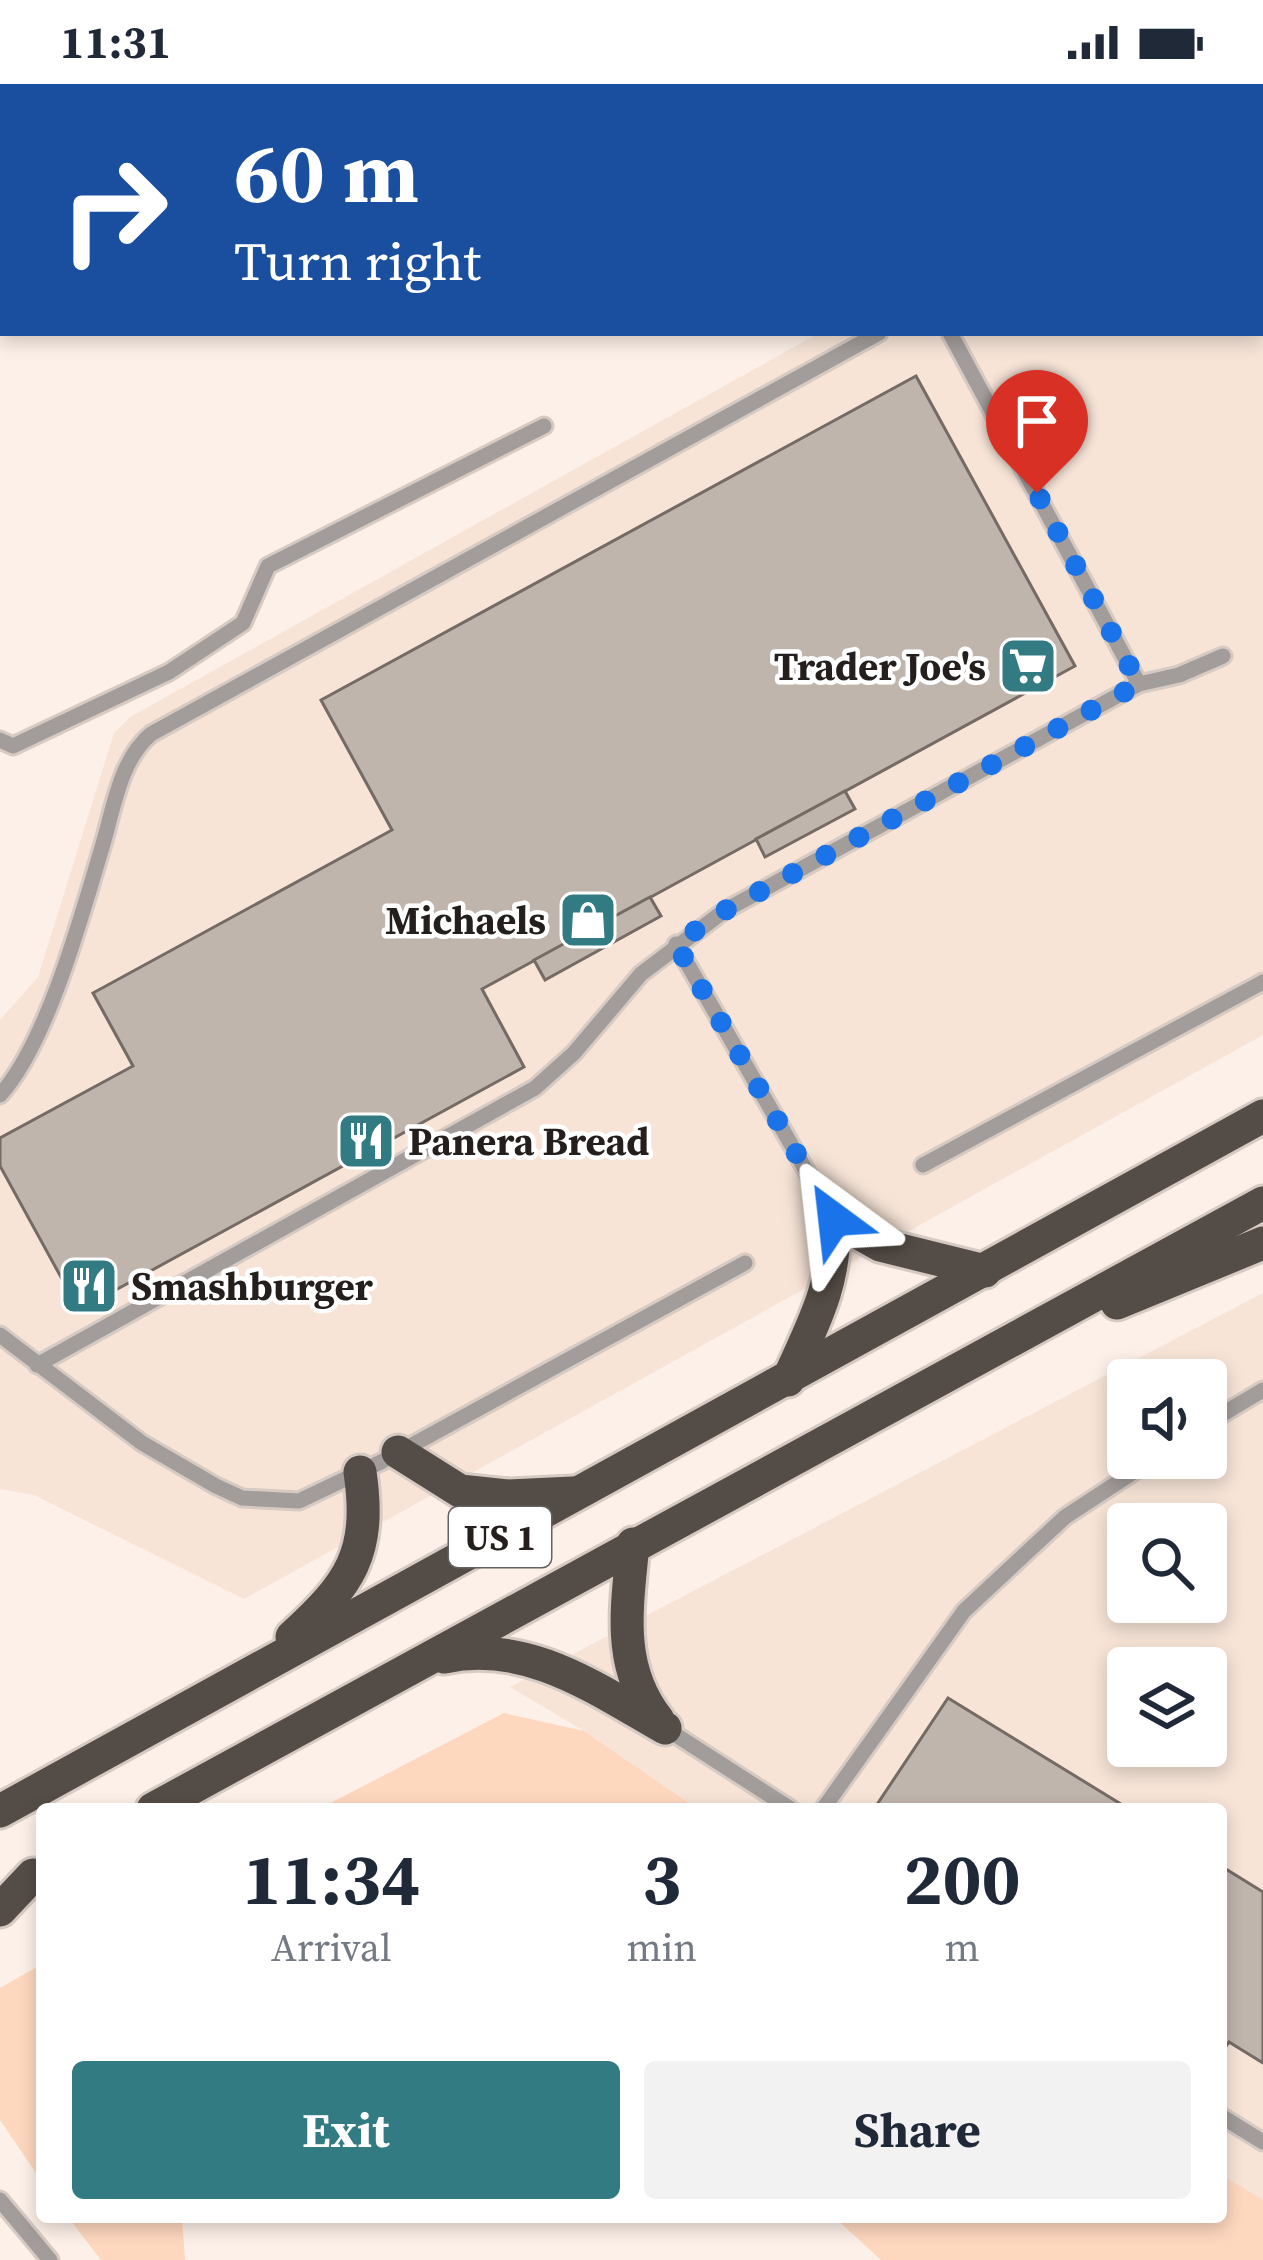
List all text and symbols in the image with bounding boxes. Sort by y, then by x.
text: 11:31 [60,11,171,73]
text: 60 m [234,115,419,230]
icon: right [36,132,192,288]
text: Turn right [234,224,481,298]
pin [986,370,1088,493]
icon: arrive [1004,388,1070,454]
supermarket icon: Trader Joe's [997,635,1059,697]
place label: Trader Joe's [774,640,986,693]
shop icon: Michaels [557,889,619,951]
place label: Michaels [385,894,546,947]
restaurant icon: Panera Bread [335,1110,397,1172]
place label: Panera Bread [408,1115,650,1168]
position arrow [771,1156,897,1282]
restaurant icon: Smashburger [58,1255,120,1317]
place label: Smashburger [131,1260,374,1313]
map controls [1107,1359,1227,1767]
button: sound [1107,1359,1227,1479]
button: search [1107,1503,1227,1623]
road number: US 1 [449,1507,551,1567]
button: layers [1107,1647,1227,1767]
text: 11:34 [242,1829,420,1928]
text: 3 [642,1829,681,1928]
text: 200 [903,1829,1021,1928]
text: Arrival [271,1921,392,1974]
text: min [627,1921,697,1974]
text: m [944,1921,980,1974]
button: Exit [72,2061,620,2199]
button: Share [644,2061,1191,2199]

